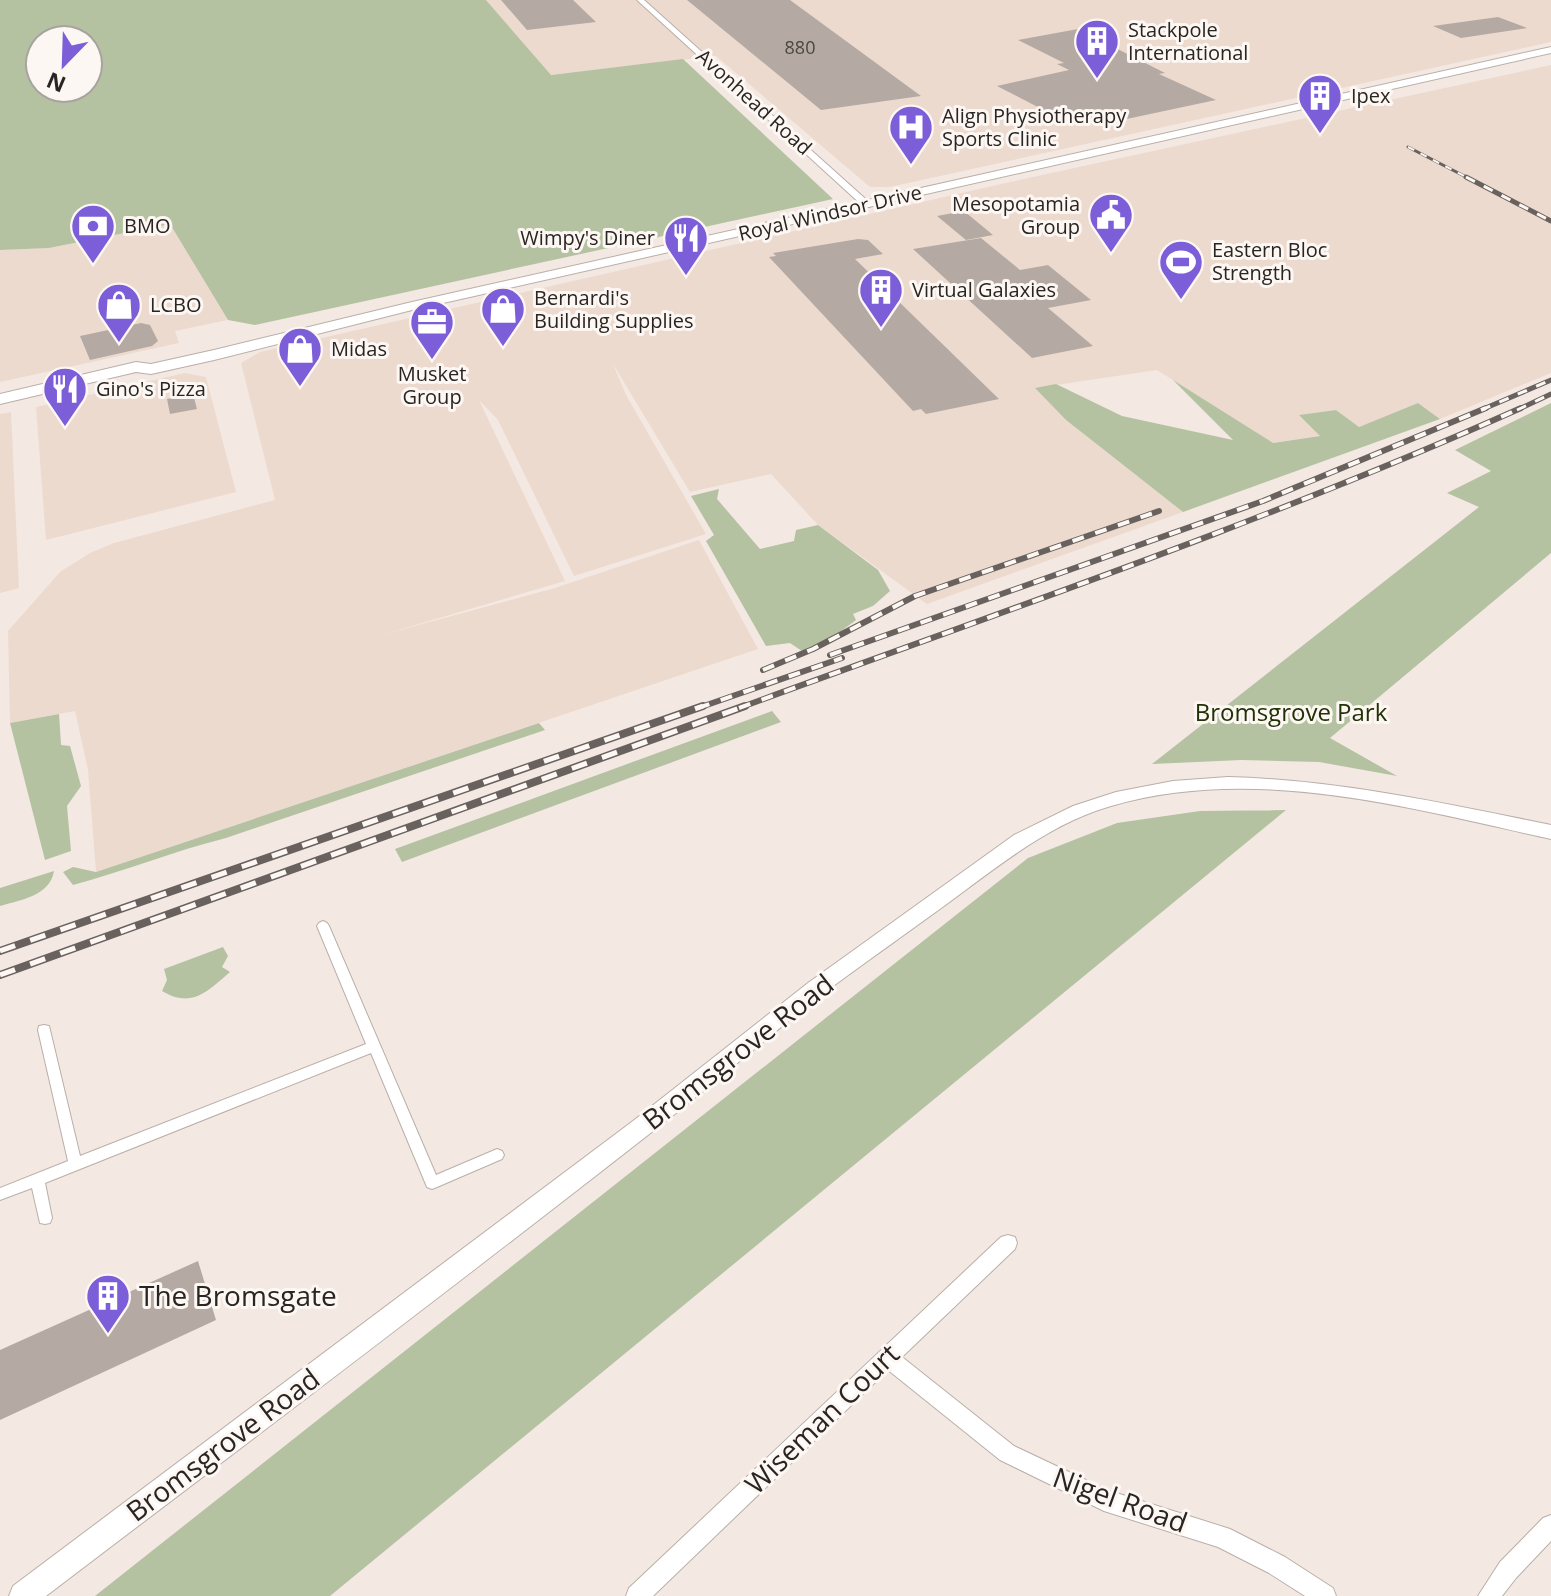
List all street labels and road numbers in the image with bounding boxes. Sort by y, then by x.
street label: Avonhead Road [691,43,818,161]
street label: Royal Windsor Drive [735,178,924,247]
street label: Bromsgrove Road [634,965,841,1138]
street label: Wiseman Court [736,1335,907,1502]
street label: Bromsgrove Road [118,1359,327,1529]
street label: Nigel Road [1048,1457,1193,1541]

